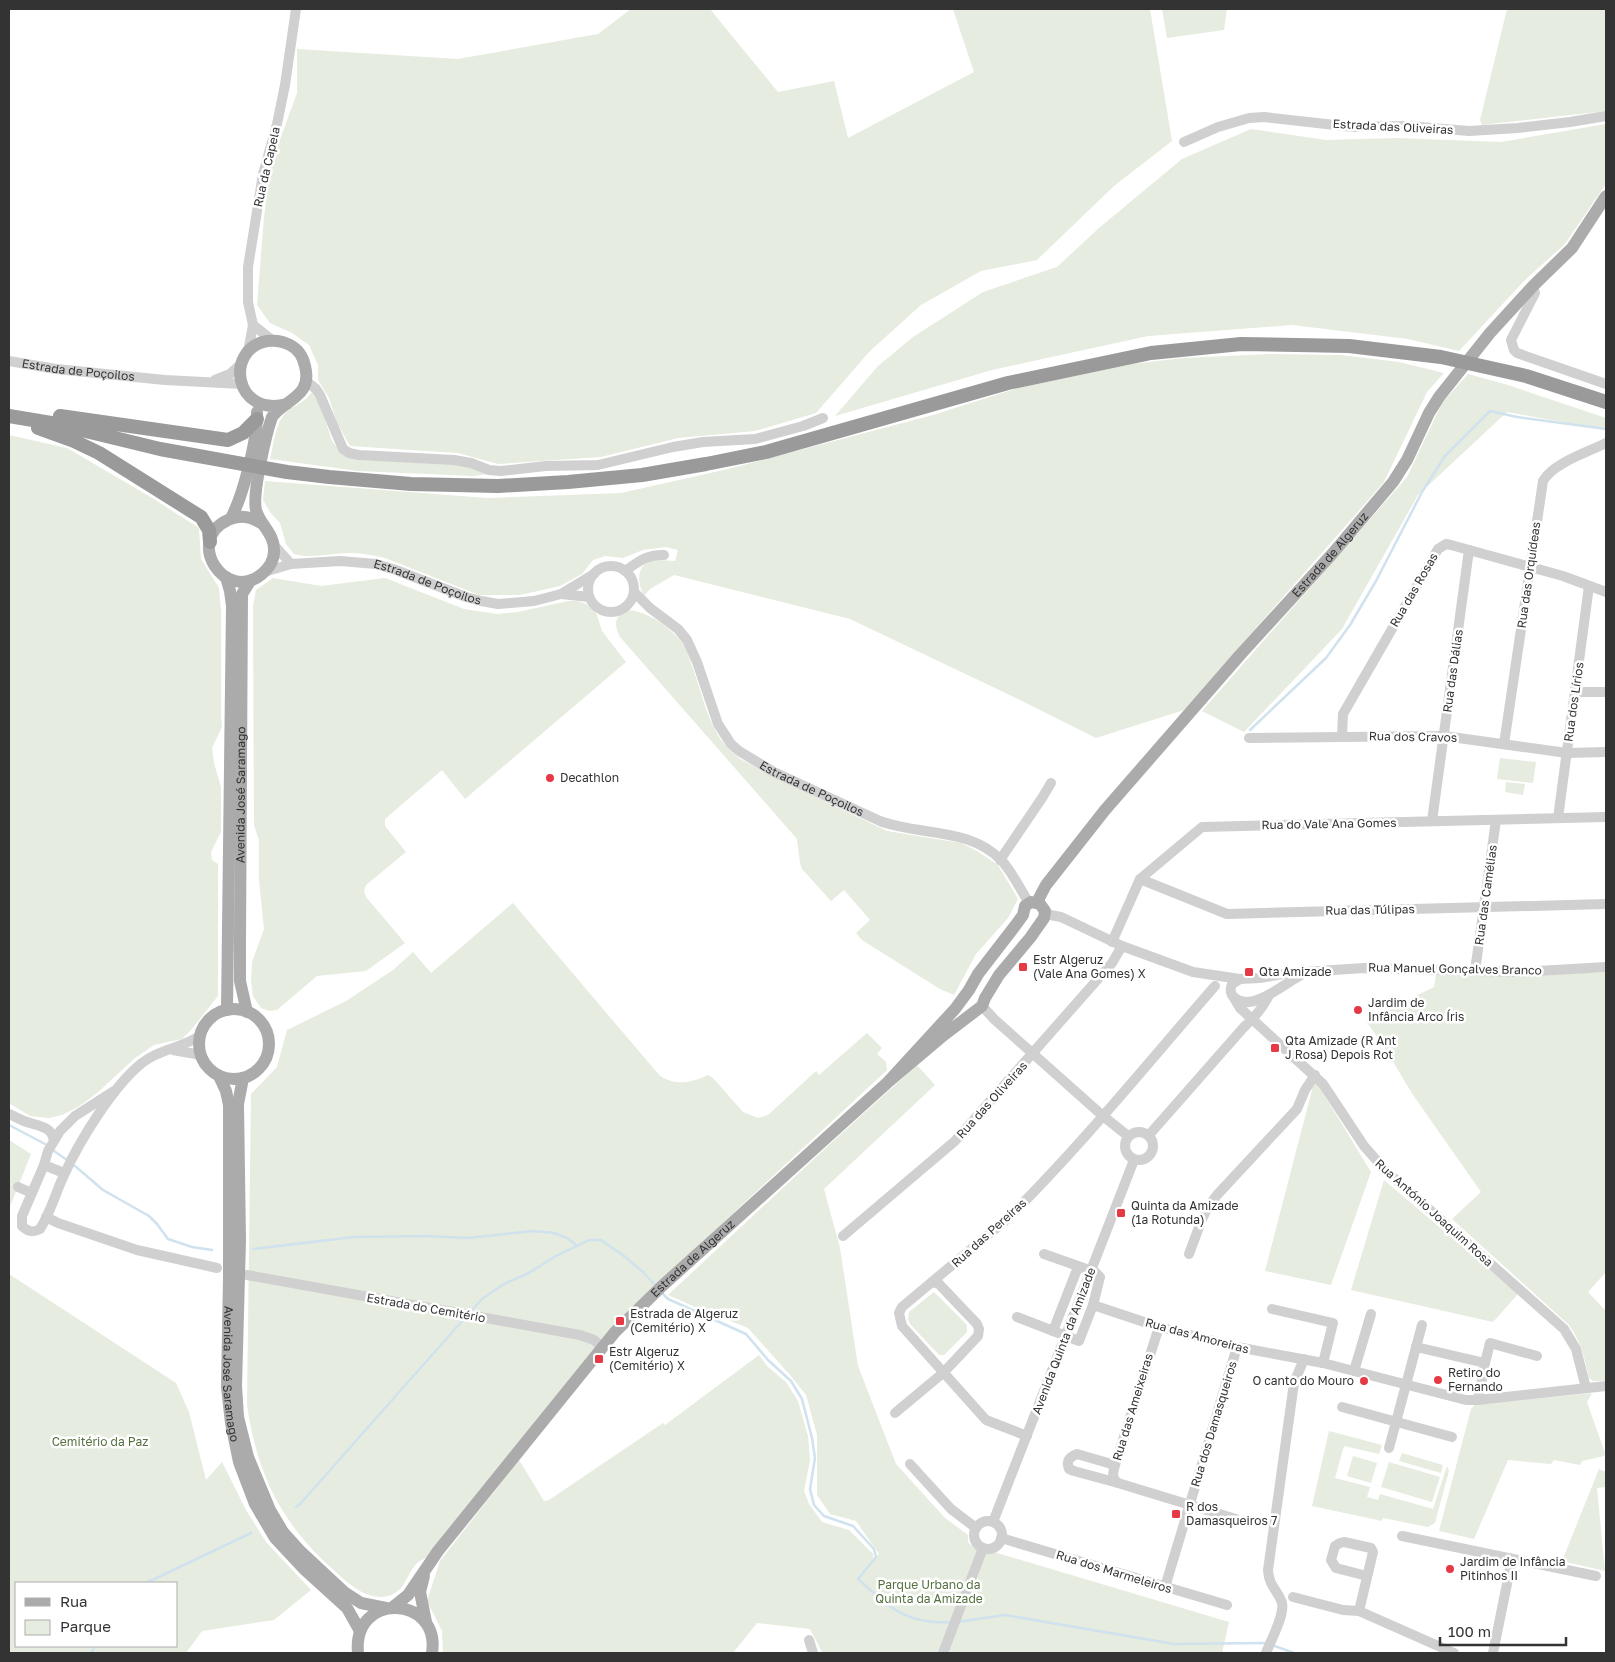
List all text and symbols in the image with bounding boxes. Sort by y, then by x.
street label: Estrada das Oliveiras [1332,116,1454,137]
street label: Rua da Capela [250,125,283,209]
street label: Estrada de Poçoilos [21,355,136,384]
street label: Estrada de Algeruz [1288,509,1371,600]
street label: Rua das Orquídeas [1514,521,1543,629]
street label: Rua das Rosas [1386,550,1441,630]
street label: Estrada de Poçoilos [372,556,483,608]
street label: Rua das Dálias [1439,628,1466,713]
street label: Rua dos Lírios [1560,661,1587,743]
street label: Avenida José Saramago [232,726,248,863]
street label: Rua dos Cravos [1369,728,1457,745]
street label: Estrada de Poçoilos [757,757,866,820]
place label: Decathlon [560,770,619,785]
marker: Decathlon [544,772,556,784]
street label: Rua do Vale Ana Gomes [1261,815,1397,832]
street label: Rua das Camélias [1471,844,1500,946]
street label: Rua das Túlipas [1325,901,1415,918]
place label: Estr Algeruz (Vale Ana Gomes) X [1033,952,1146,981]
street label: Rua Manuel Gonçalves Branco [1368,959,1542,978]
marker: Estr Algeruz (Vale Ana Gomes) X [1017,961,1029,973]
place label: Qta Amizade [1259,964,1332,979]
marker: Qta Amizade [1243,966,1255,978]
place label: Jardim de Infância Arco Íris [1368,995,1464,1024]
marker: Jardim de Infância Arco Íris [1352,1004,1364,1016]
place label: Qta Amizade (R Ant J Rosa) Depois Rot [1285,1033,1397,1062]
marker: Qta Amizade (R Ant J Rosa) Depois Rot [1269,1042,1281,1054]
street label: Rua das Oliveiras [953,1058,1030,1141]
street label: Rua António Joaquim Rosa [1372,1156,1496,1270]
street label: Rua das Pereiras [948,1195,1029,1270]
place label: Quinta da Amizade (1ª Rotunda) [1131,1198,1239,1227]
marker: Quinta da Amizade (1ª Rotunda) [1115,1207,1127,1219]
street label: Estrada de Algeruz [647,1216,738,1300]
street label: Avenida Quinta da Amizade [1029,1265,1098,1416]
street label: Estrada do Cemitério [366,1290,487,1325]
street label: Avenida José Saramago [220,1306,243,1443]
place label: Estrada de Algeruz (Cemitério) X [630,1306,738,1335]
street label: Rua das Amoreiras [1144,1314,1251,1357]
marker: Estrada de Algeruz (Cemitério) X [614,1315,626,1327]
place label: Estr Algeruz (Cemitério) X [609,1344,685,1373]
street label: Rua das Ameixeiras [1109,1351,1156,1462]
marker: Estr Algeruz (Cemitério) X [593,1353,605,1365]
street label: Rua dos Damasqueiros [1187,1359,1240,1489]
place label: Retiro do Fernando [1448,1365,1503,1394]
place label: O canto do Mouro [1252,1373,1354,1388]
marker: Retiro do Fernando [1432,1374,1444,1386]
marker: O canto do Mouro [1358,1375,1370,1387]
park label: Cemitério da Paz [52,1434,148,1449]
place label: R dos Damasqueiros 7 [1186,1499,1277,1528]
marker: R dos Damasqueiros 7 [1170,1508,1182,1520]
street label: Rua dos Marmeleiros [1054,1547,1174,1596]
place label: Jardim de Infância Pitinhos II [1460,1554,1566,1583]
marker: Jardim de Infância Pitinhos II [1444,1563,1456,1575]
park label: Parque Urbano da Quinta da Amizade [875,1577,983,1606]
legend [15,1582,178,1647]
text: Rua [60,1592,87,1610]
scale bar [1440,1614,1566,1646]
text: Parque [60,1617,111,1635]
text: 100 m [1448,1622,1491,1640]

